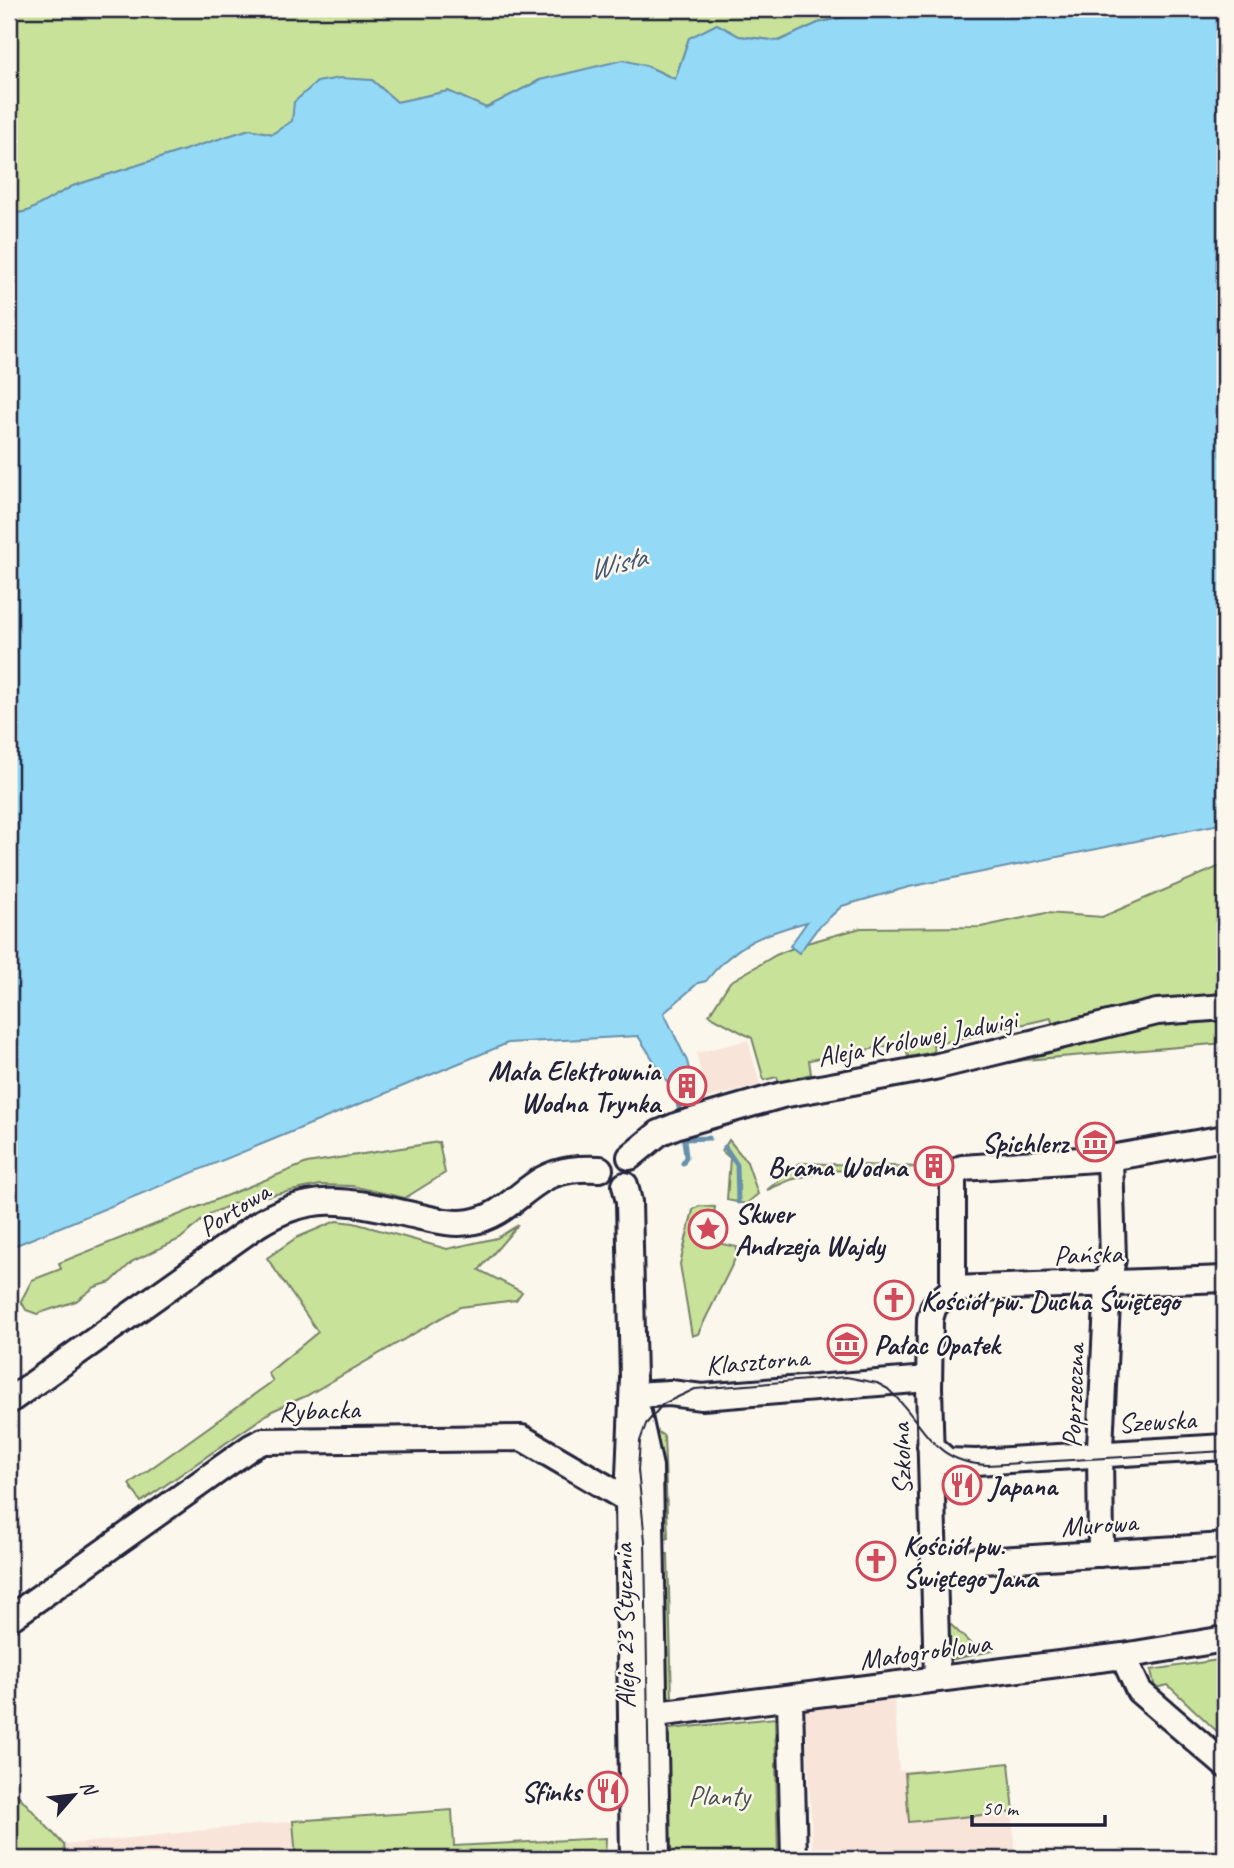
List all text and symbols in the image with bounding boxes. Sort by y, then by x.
water label: Wisła [584,537,653,588]
street label: Aleja Królowej Jadwigi [814,1001,1023,1074]
place label: Mała Elektrownia Wodna Trynka [488,1053,663,1120]
building icon: Mała Elektrownia Wodna Trynka [666,1065,708,1107]
museum icon: Spichlerz [1074,1121,1116,1163]
place label: Spichlerz [982,1125,1070,1160]
building icon: Brama Wodna [913,1145,955,1187]
place label: Brama Wodna [768,1149,910,1184]
street label: Portowa [192,1172,278,1244]
place label: Skwer Andrzeja Wajdy [735,1196,887,1264]
place icon: Skwer Andrzeja Wajdy [687,1208,729,1250]
street label: Pańska [1053,1235,1125,1273]
church icon: Kościół pw. Ducha Świętego [873,1279,915,1321]
place label: Kościół pw. Ducha Świętego [921,1283,1183,1318]
museum icon: Pałac Opatek [826,1323,868,1365]
place label: Pałac Opatek [874,1327,1002,1362]
street label: Klasztorna [704,1339,812,1383]
street label: Poprzeczna [1054,1341,1092,1448]
street label: Rybacka [278,1391,362,1429]
street label: Szewska [1117,1401,1198,1441]
street label: Szkolna [882,1421,920,1495]
restaurant icon: Japana [941,1464,983,1506]
place label: Japana [987,1468,1059,1503]
street label: Murowa [1060,1504,1141,1544]
place label: Kościół pw. Świętego Jana [903,1528,1040,1595]
church icon: Kościół pw. Świętego Jana [855,1540,897,1582]
street label: Aleja 23 Stycznia [605,1541,643,1709]
street label: Małogroblowa [857,1624,995,1678]
north arrow [38,1759,108,1829]
restaurant icon: Sfinks [587,1770,629,1812]
place label: Sfinks [521,1774,584,1809]
text: N [75,1777,103,1801]
park label: Planty [688,1778,752,1813]
scale bar [972,1784,1104,1828]
text: 50 m [982,1795,1020,1821]

